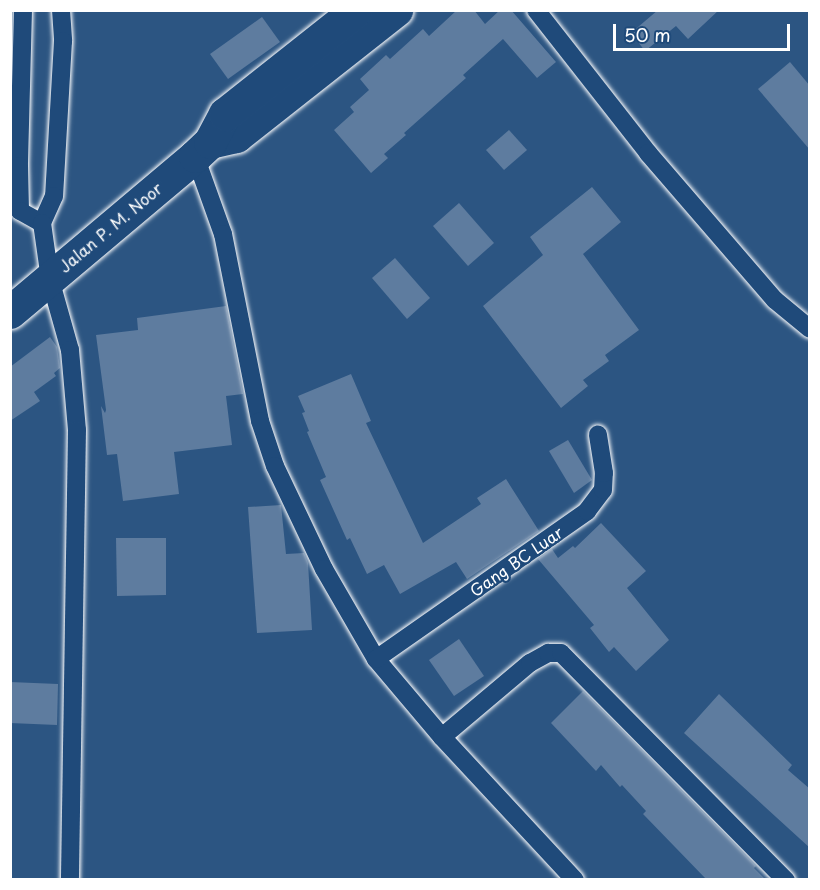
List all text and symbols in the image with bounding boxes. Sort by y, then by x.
scale bar [616,12,793,50]
text: 50 m [624,21,671,48]
street label: Jalan P. M. Noor [54,178,166,276]
street label: Gang BC Luar [466,522,566,600]

